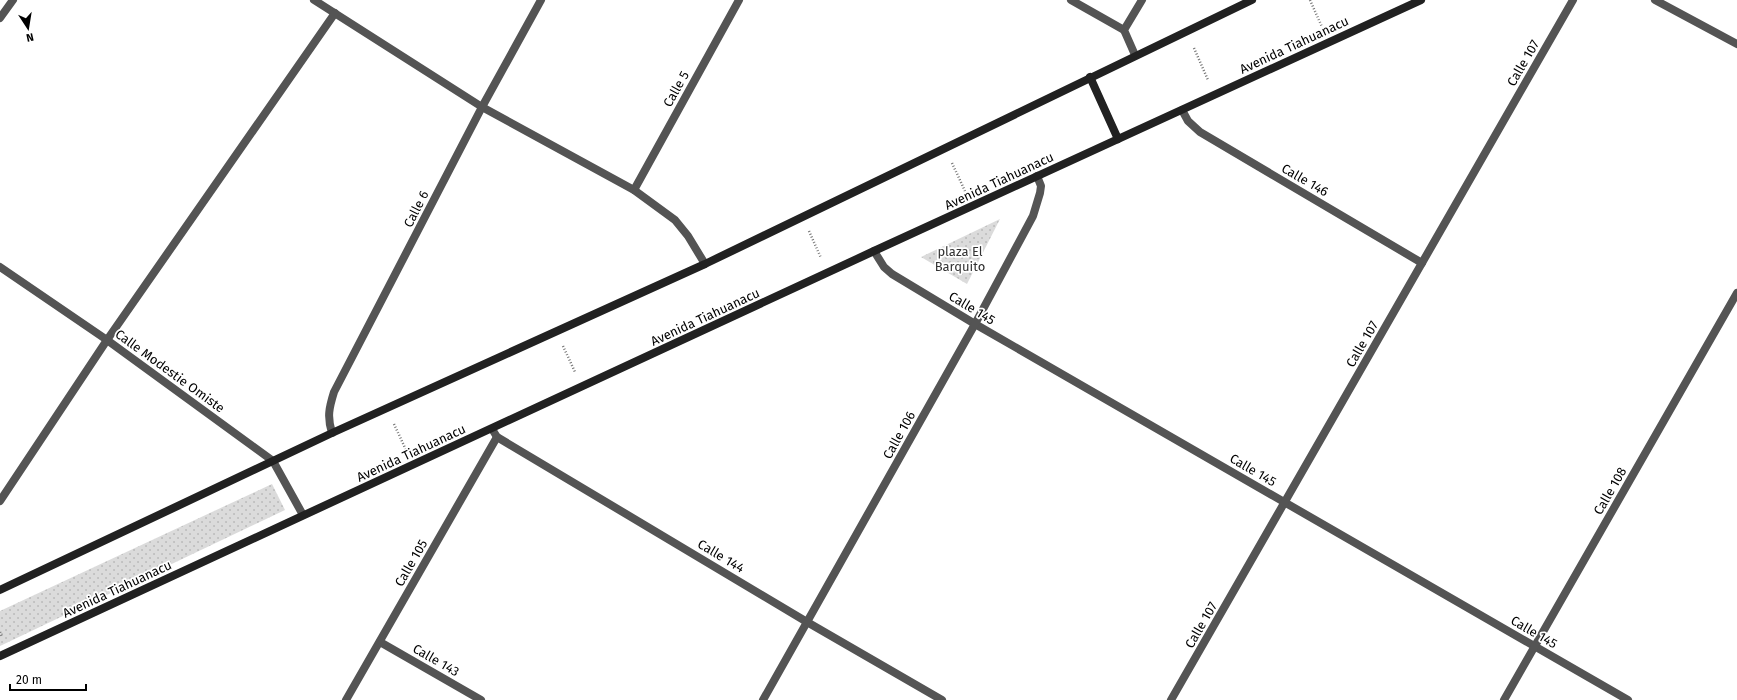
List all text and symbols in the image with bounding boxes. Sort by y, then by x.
north arrow [8,8,48,48]
street label: Avenida Tiahuanacu [1237,13,1351,77]
text: N [25,30,35,44]
street label: Calle 107 [1504,37,1542,89]
street label: Calle 5 [660,68,692,110]
street label: Avenida Tiahuanacu [942,149,1056,213]
street label: Calle 146 [1279,161,1331,199]
street label: Calle 6 [400,188,432,230]
park label: plaza El Barquito [935,244,985,274]
street label: Avenida Tiahuanacu [648,285,762,349]
street label: Calle 145 [946,288,998,328]
street label: Calle 107 [1343,318,1381,370]
street label: Calle Modestie Omiste [113,326,227,416]
street label: Calle 106 [880,409,918,461]
street label: Avenida Tiahuanacu [354,421,468,485]
street label: Calle 145 [1227,451,1279,489]
street label: Calle 108 [1590,465,1630,517]
street label: Calle 144 [695,536,747,576]
street label: Calle 105 [392,537,430,589]
street label: Avenida Tiahuanacu [60,557,174,621]
street label: Calle 107 [1182,599,1220,651]
street label: Calle 145 [1508,613,1560,651]
street label: Calle 143 [410,641,462,679]
scale bar [10,666,86,692]
text: 20 m [16,673,42,687]

